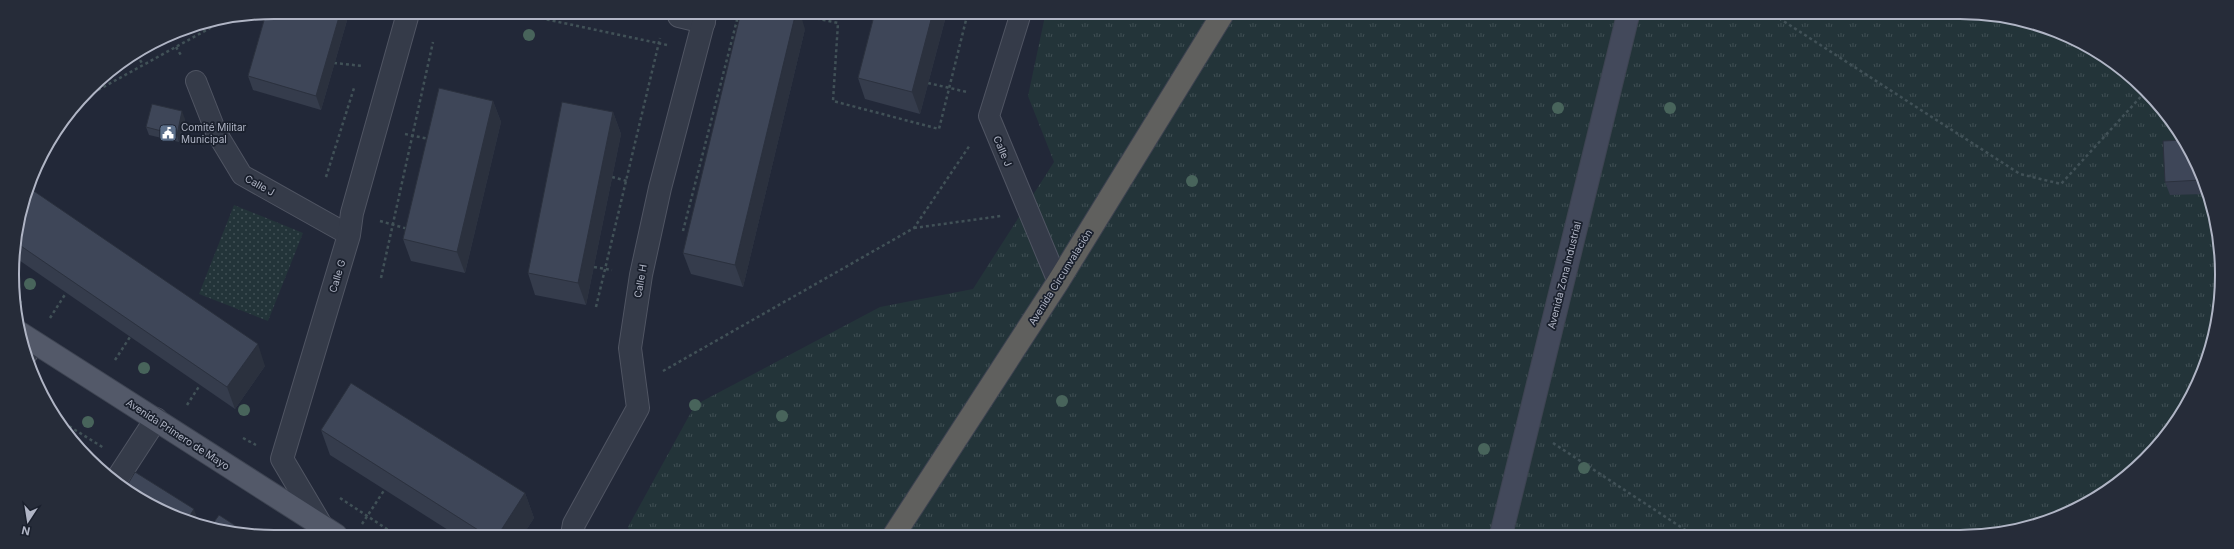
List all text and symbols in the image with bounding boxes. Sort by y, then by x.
place label: Comité Militar Municipal [181,121,247,145]
public building icon: Comité Militar Municipal [158,123,178,143]
street label: Calle J [991,134,1015,168]
street label: Calle J [243,172,277,198]
street label: Avenida Zona Industrial [1545,220,1583,330]
street label: Avenida Circunvalación [1026,227,1094,327]
street label: Calle G [326,258,348,294]
street label: Calle H [631,263,649,299]
street label: Avenida Primero de Mayo [124,396,232,472]
north arrow [8,501,48,541]
text: N [20,523,31,539]

